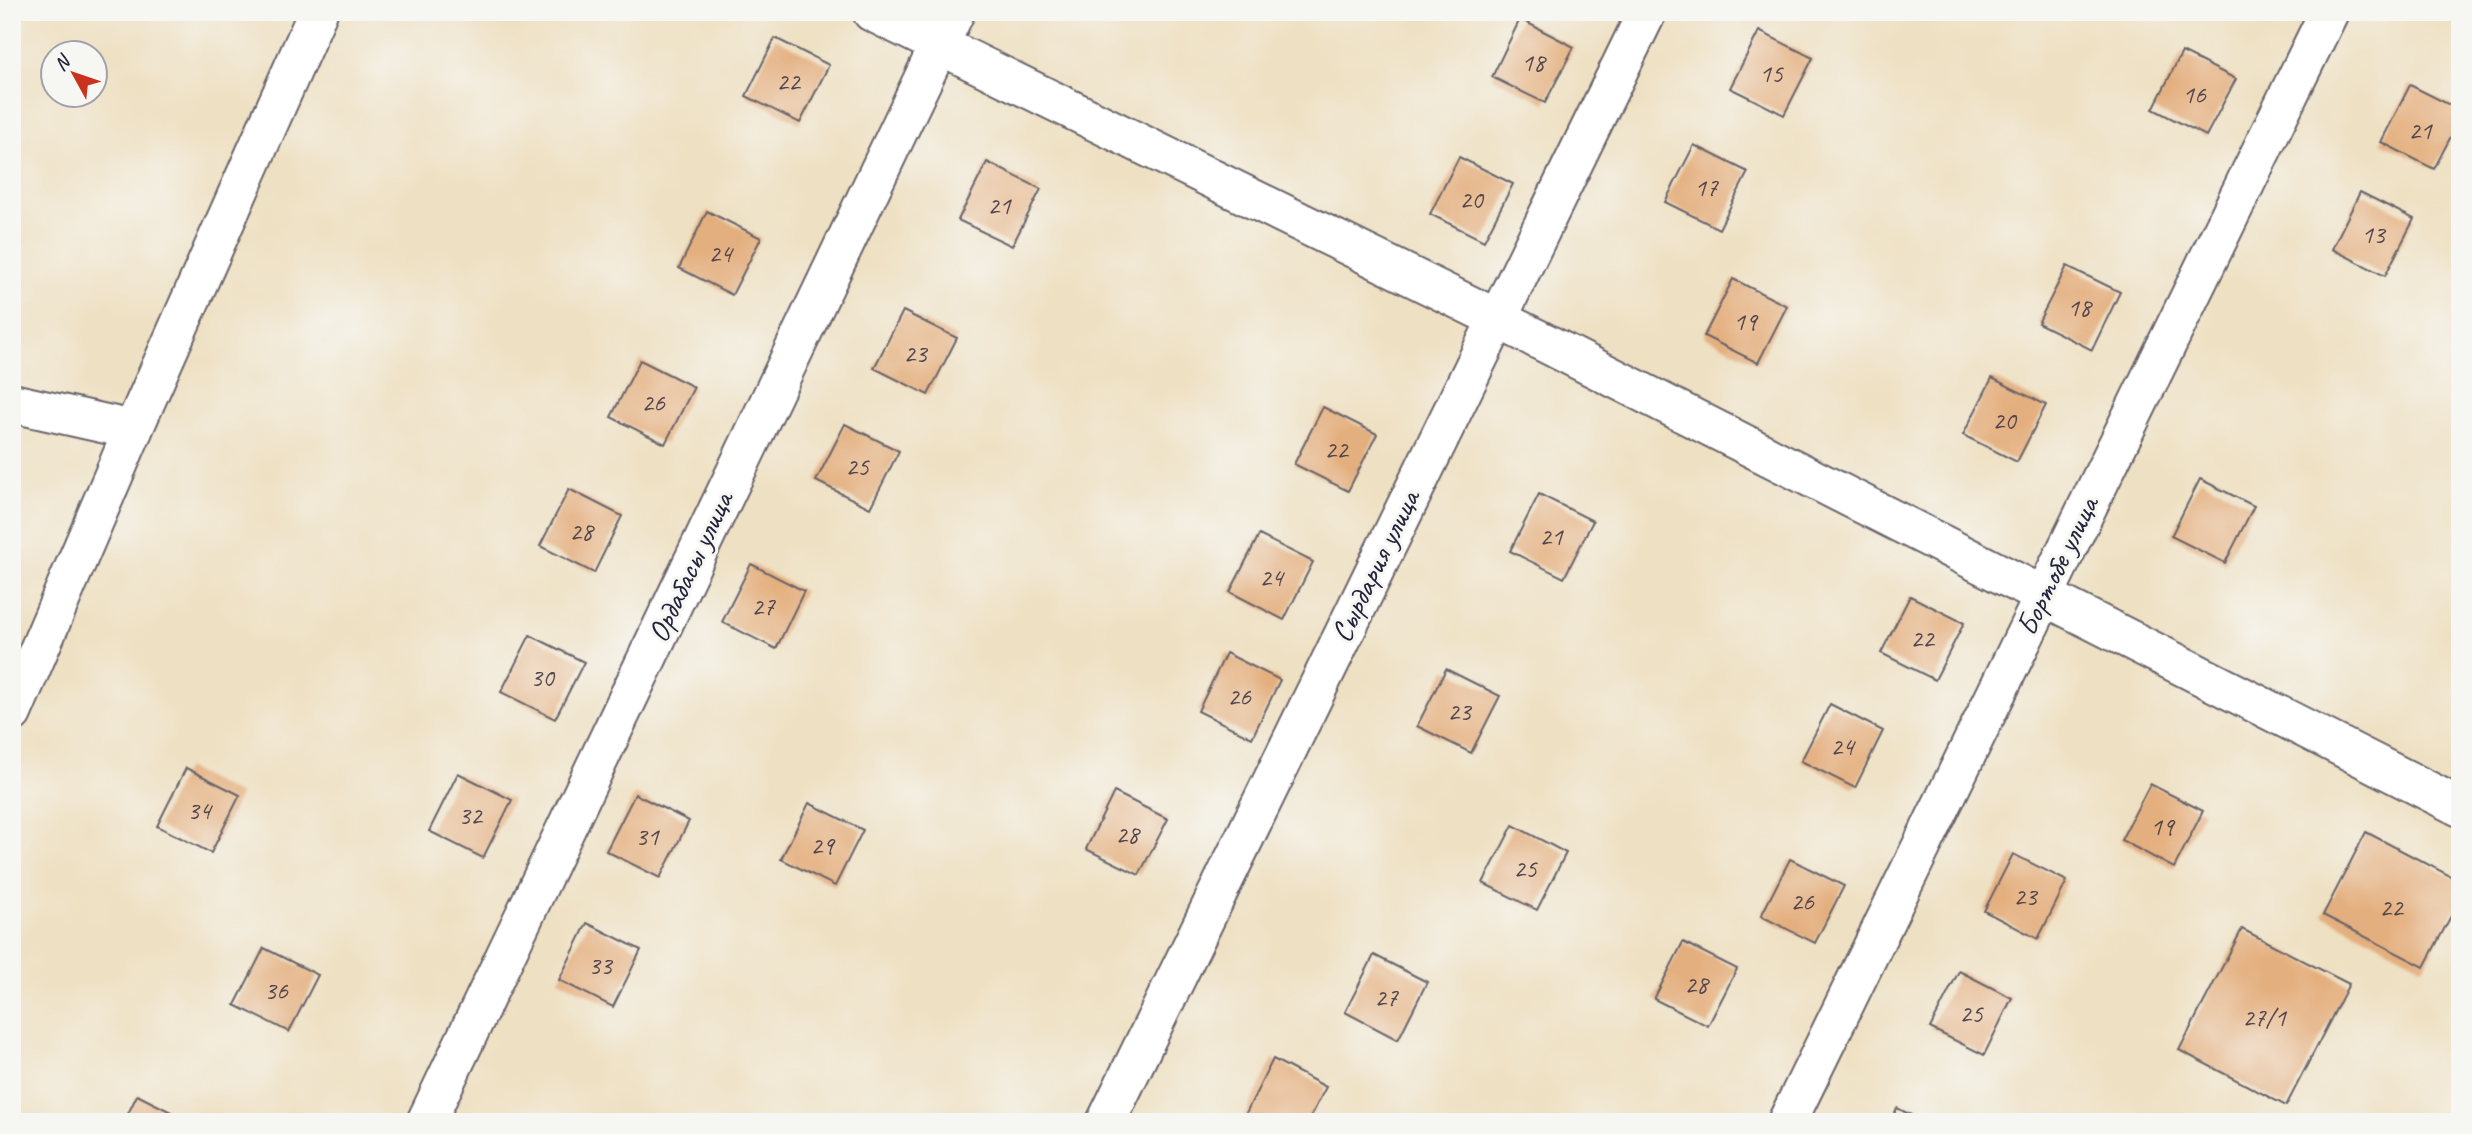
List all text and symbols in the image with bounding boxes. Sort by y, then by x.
north arrow [38,38,108,108]
house number: 18 [1521,46,1547,79]
text: N [49,49,77,76]
house number: 15 [1759,57,1784,90]
house number: 22 [776,65,802,98]
house number: 16 [2182,78,2207,111]
house number: 21 [2408,114,2433,147]
house number: 17 [1694,171,1719,204]
house number: 20 [1459,183,1485,216]
house number: 21 [987,189,1012,222]
house number: 13 [2361,218,2387,251]
house number: 24 [708,237,734,270]
house number: 18 [2067,291,2093,324]
house number: 19 [1733,305,1759,338]
house number: 23 [903,337,929,370]
house number: 26 [641,386,666,419]
house number: 20 [1992,404,2018,437]
house number: 22 [1324,433,1350,466]
house number: 25 [845,450,870,483]
street label: Сырдария улица [1322,481,1429,648]
street label: Ордабасы улица [639,483,742,648]
street label: Бортобе улица [2007,488,2108,642]
house number: 28 [569,515,595,548]
house number: 21 [1539,520,1564,553]
house number: 24 [1259,561,1285,594]
house number: 27 [751,590,776,623]
house number: 22 [1910,622,1936,655]
house number: 30 [530,661,556,694]
house number: 26 [1227,680,1252,713]
house number: 23 [1447,695,1473,728]
house number: 24 [1830,730,1856,763]
house number: 34 [187,794,213,827]
house number: 32 [458,799,484,832]
house number: 19 [2150,810,2176,843]
house number: 28 [1115,818,1141,851]
house number: 31 [635,820,660,853]
house number: 29 [810,829,836,862]
house number: 25 [1513,852,1538,885]
house number: 23 [2013,880,2039,913]
house number: 26 [1790,885,1815,918]
house number: 22 [2379,891,2405,924]
house number: 33 [588,949,614,982]
house number: 28 [1684,968,1710,1001]
house number: 36 [264,974,289,1007]
house number: 27 [1374,981,1399,1014]
house number: 25 [1959,997,1984,1030]
house number: 27/1 [2242,1001,2287,1034]

